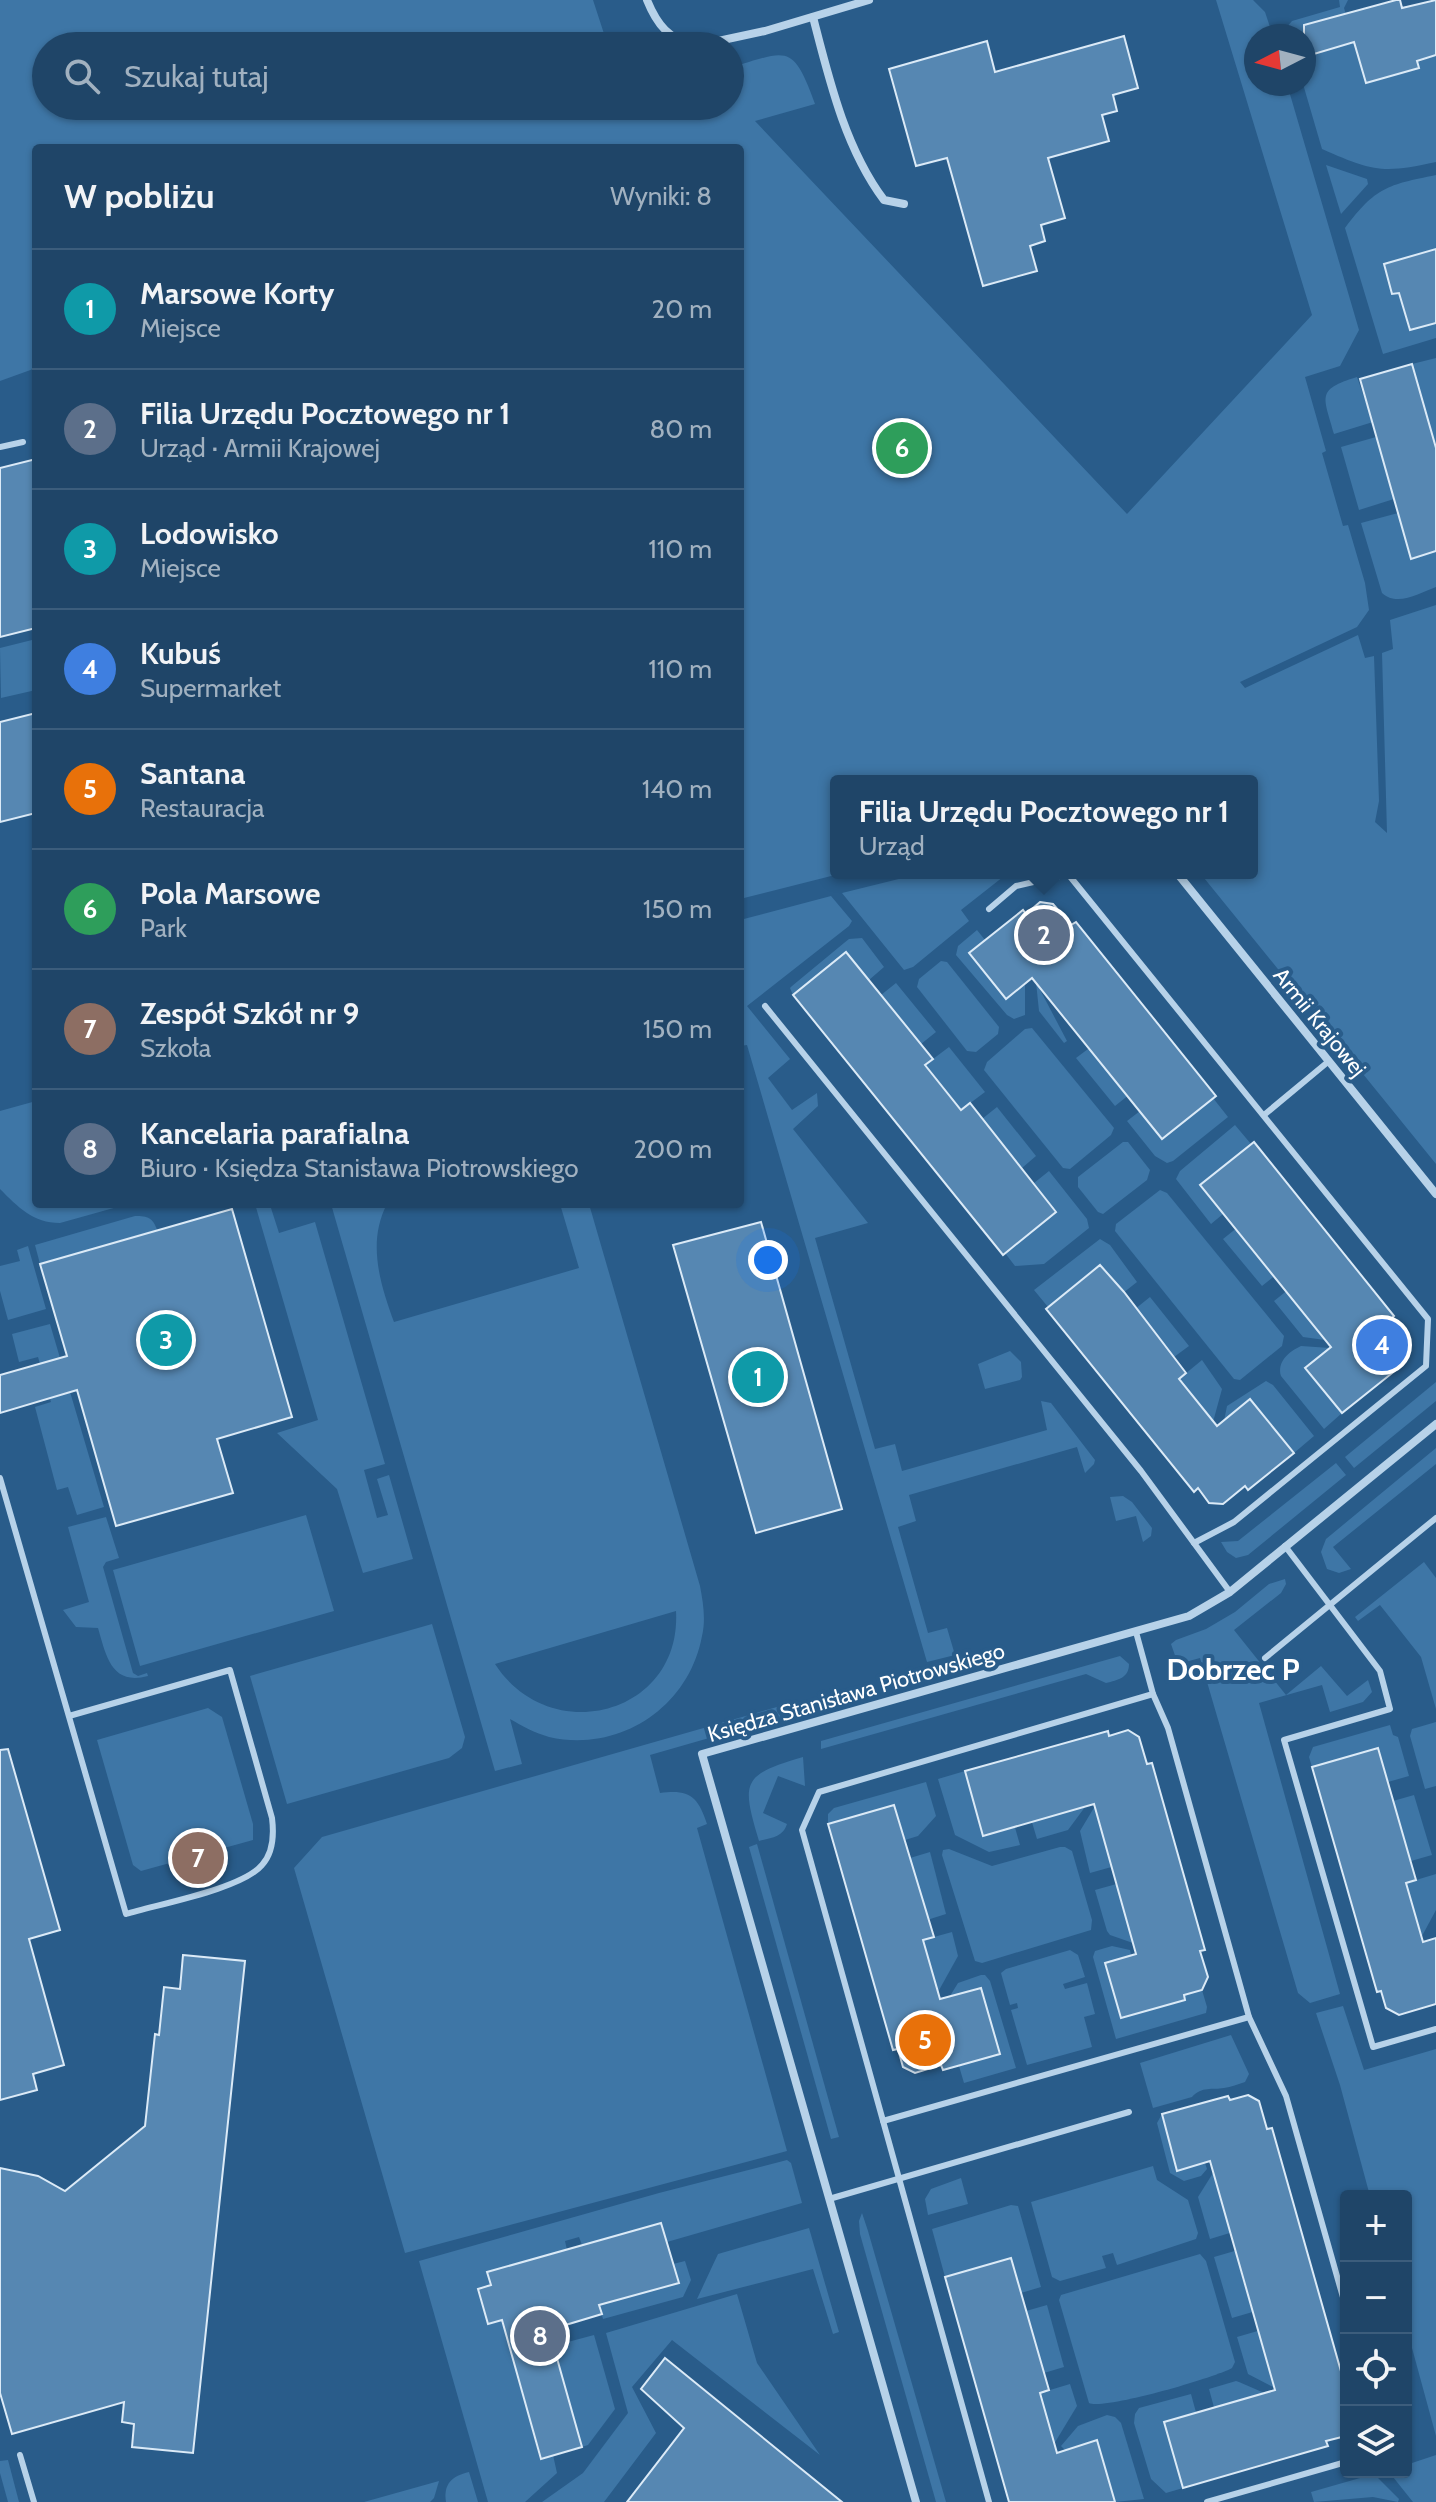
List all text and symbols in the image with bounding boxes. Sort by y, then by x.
north arrow [1244,24,1316,96]
search box [32,32,744,120]
icon: search [60,54,104,98]
text: Szukaj tutaj [124,58,269,95]
text: W pobliżu [64,175,215,217]
text: Wyniki: 8 [610,180,712,212]
text: Marsowe Korty [140,275,334,312]
text: 1 [85,293,95,325]
text: 20 m [652,293,712,325]
text: Miejsce [140,312,221,344]
text: Filia Urzędu Pocztowego nr 1 [140,395,510,432]
text: 2 [83,413,97,445]
text: 80 m [649,413,712,445]
pin: 6 [876,418,928,478]
text: Urząd · Armii Krajowej [140,432,380,464]
text: Lodowisko [140,515,279,552]
text: 3 [83,533,97,565]
text: 110 m [648,533,712,565]
text: Miejsce [140,552,221,584]
text: Kubuś [140,635,221,672]
text: 4 [82,653,98,685]
text: 110 m [648,653,712,685]
text: Supermarket [140,672,281,704]
text: Santana [140,755,245,792]
text: 5 [83,773,97,805]
text: 140 m [642,773,712,805]
popup [830,775,1258,879]
text: Restauracja [140,792,264,824]
text: Filia Urzędu Pocztowego nr 1 [859,793,1229,830]
text: Urząd [859,830,925,862]
text: Pola Marsowe [140,875,321,912]
text: 6 [83,893,97,925]
text: 150 m [643,893,712,925]
pin: 2 [1018,905,1070,965]
text: Park [140,912,187,944]
street label: Armii Krajowej [1267,962,1372,1082]
text: Zespół Szkół nr 9 [140,995,359,1032]
text: 7 [83,1013,97,1045]
text: 150 m [643,1013,712,1045]
text: Szkoła [140,1032,211,1064]
text: Kancelaria parafialna [140,1115,409,1152]
text: 8 [82,1133,98,1165]
text: 200 m [633,1133,712,1165]
text: Biuro · Księdza Stanisława Piotrowskiego [140,1152,579,1184]
your location [748,1240,788,1280]
pin: 3 [140,1310,192,1370]
pin: 4 [1356,1315,1408,1375]
pin: 1 [732,1347,784,1407]
street label: Księdza Stanisława Piotrowskiego [704,1637,1008,1748]
district label: Dobrzec P [1166,1651,1300,1688]
pin: 7 [172,1828,224,1888]
pin: 5 [899,2010,951,2070]
map controls [1340,2190,1412,2478]
button: + [1340,2190,1412,2262]
button: − [1340,2262,1412,2334]
pin: 8 [514,2306,566,2366]
button: locate [1340,2334,1412,2406]
button: layers [1340,2406,1412,2478]

